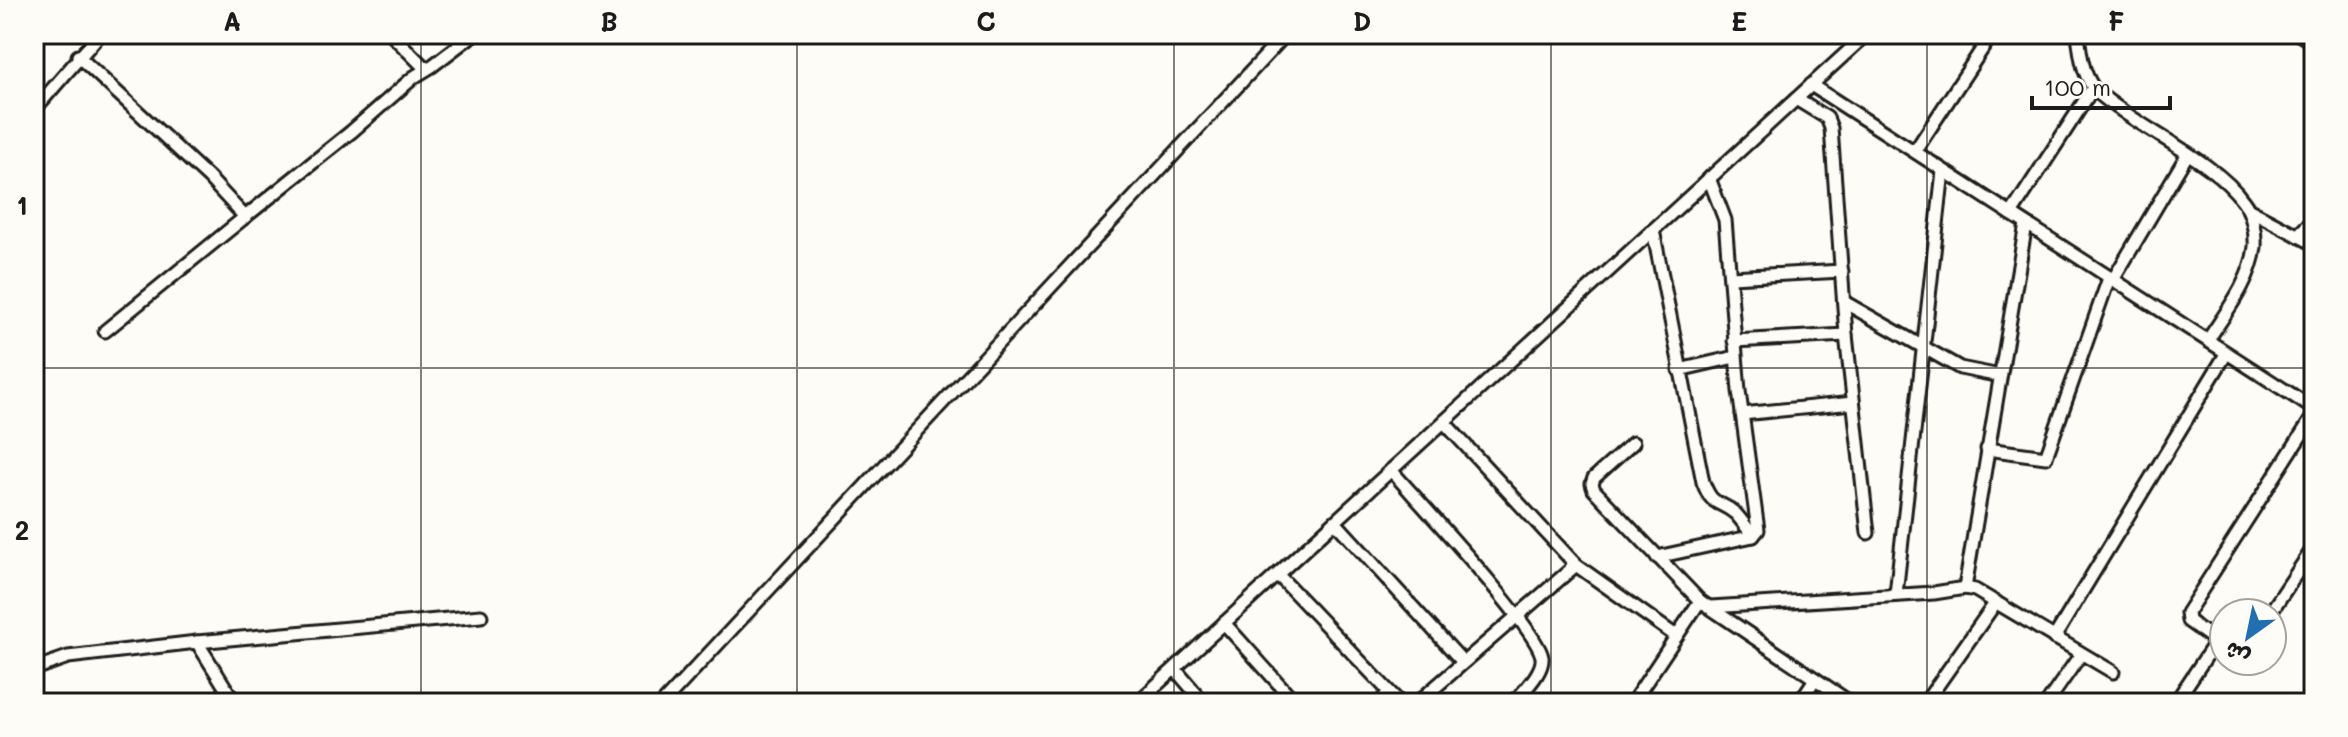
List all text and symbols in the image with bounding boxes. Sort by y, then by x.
text: A [223,4,241,38]
text: B [600,4,618,38]
text: C [976,4,996,38]
text: D [1353,4,1371,38]
text: E [1731,4,1747,38]
text: F [2108,4,2124,38]
scale bar [2032,60,2170,110]
text: 100 m [2044,71,2111,102]
text: 1 [16,188,28,222]
text: 2 [15,513,29,547]
north arrow [2208,597,2288,677]
text: ش [2219,635,2255,673]

